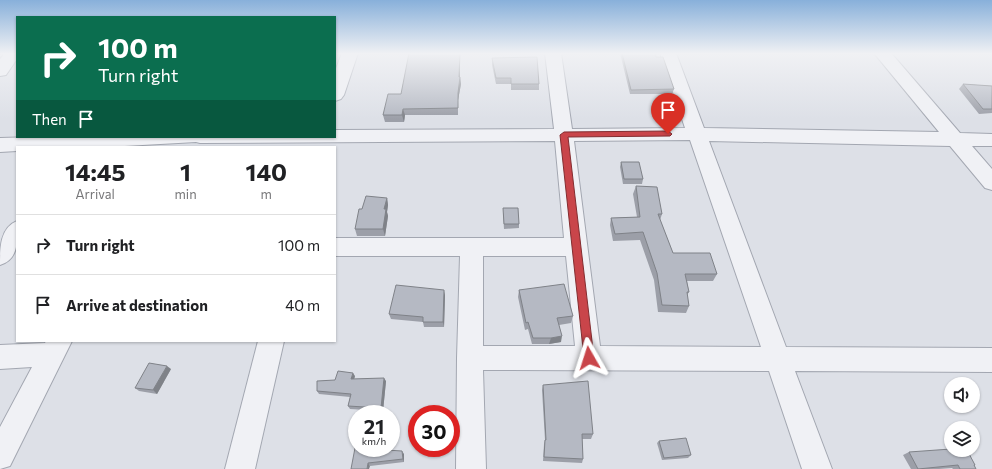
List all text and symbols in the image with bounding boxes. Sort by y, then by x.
text: 100 m [98,30,178,64]
icon: right [32,32,84,84]
text: Turn right [98,64,178,86]
pin [651,93,685,134]
icon: arrive [657,99,679,121]
icon: arrive [75,108,97,130]
text: Then [32,110,67,128]
text: 14:45 [65,157,126,186]
text: 1 [180,157,191,186]
text: 140 [246,157,287,186]
text: Arrival [76,186,115,202]
text: min [174,186,197,202]
text: m [261,186,272,202]
icon: right [32,234,54,256]
text: Turn right [66,236,135,254]
text: 100 m [278,236,320,254]
icon: arrive [32,294,54,316]
text: Arrive at destination [66,296,208,314]
text: 40 m [285,296,320,314]
position arrow [568,337,610,379]
map controls [944,377,980,457]
button: sound [944,377,980,413]
speed limit sign: 30 [408,405,460,457]
text: 21 [364,414,384,438]
button: layers [944,421,980,457]
text: km/h [362,435,386,447]

